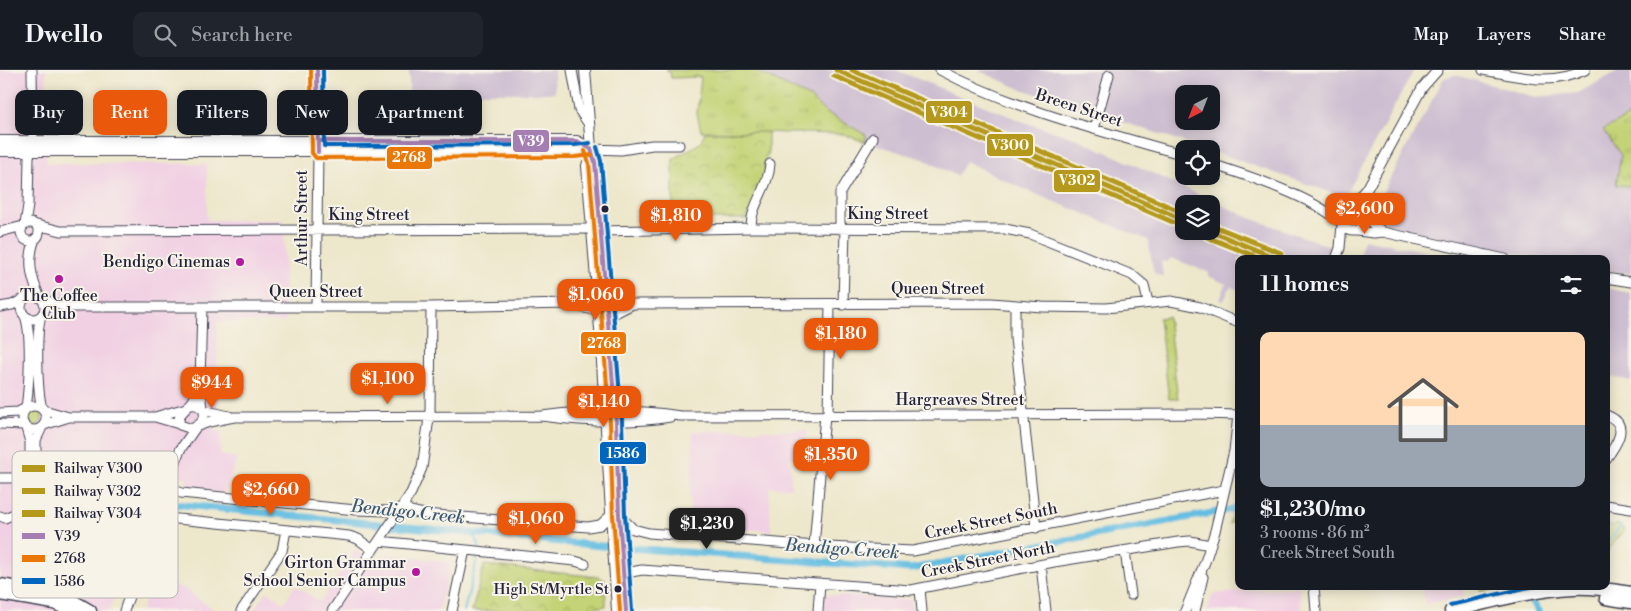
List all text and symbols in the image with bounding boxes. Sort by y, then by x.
search box [133,12,483,57]
text: Dwello [25,20,103,50]
icon: search [151,21,179,49]
text: Search here [191,23,293,47]
text: Map [1414,23,1449,46]
text: Layers [1477,23,1531,46]
text: Share [1559,23,1606,46]
street label: Breen Street [1032,84,1125,132]
north arrow [1175,85,1220,130]
map controls [1175,85,1220,240]
chip: Buy [15,90,83,135]
chip: Rent [93,90,167,135]
chip: Filters [177,90,267,135]
chip: New [277,90,348,135]
chip: Apartment [358,90,482,135]
line badge: V304 [925,100,973,124]
text: V304 [929,104,968,122]
line badge: V39 [512,129,550,153]
text: V39 [517,133,544,151]
line badge: V300 [986,133,1034,157]
text: V300 [990,137,1029,155]
button: locate [1175,140,1220,185]
line badge: 2768 [386,146,433,170]
text: 2768 [392,149,426,167]
street label: Arthur Street [292,169,312,267]
line badge: V302 [1053,169,1101,193]
text: V302 [1058,172,1096,190]
pin: $2,600 [1324,192,1406,235]
button: layers [1175,195,1220,240]
text: $2,600 [1336,199,1394,219]
pin: $1,810 [635,200,717,242]
unlabelled marker [600,204,610,214]
street label: King Street [847,204,929,224]
street label: King Street [328,205,410,225]
text: $1,810 [650,206,702,226]
place label: Bendigo Cinemas [102,252,230,272]
marker: Bendigo Cinemas [234,256,246,268]
icon: filters [1557,271,1585,299]
text: 11 homes [1260,272,1349,298]
marker: The Coffee Club [53,273,65,285]
pin: $1,060 [555,278,637,321]
street label: Queen Street [891,279,985,299]
street label: Queen Street [269,282,363,302]
text: $1,060 [568,285,624,305]
place label: The Coffee Club [20,286,98,324]
pin: $1,180 [800,318,882,360]
text: $1,180 [815,324,867,344]
line badge: 2768 [580,331,627,355]
text: 2768 [587,335,621,353]
pin: $1,100 [347,362,429,405]
icon: home [1378,365,1468,455]
pin: $944 [182,366,242,409]
text: $1,100 [362,369,414,389]
text: $944 [191,373,233,393]
pin: $1,140 [563,386,645,428]
street label: Hargreaves Street [896,390,1025,410]
text: $1,140 [578,392,630,412]
pin: $1,350 [790,438,872,481]
line badge: 1586 [599,441,647,465]
text: 1586 [606,445,640,463]
text: $1,350 [804,445,858,465]
legend [12,451,178,598]
text: Railway V300 [54,460,143,478]
pin: $2,660 [230,474,312,516]
text: $2,660 [243,480,299,500]
text: Railway V302 [54,483,141,501]
water label: Bendigo Creek [349,494,466,529]
text: $1,230/mo [1260,497,1366,523]
street label: Creek Street South [923,498,1060,544]
pin: $1,060 [495,502,577,545]
text: Railway V304 [54,505,142,523]
pin: $1,230 [666,508,748,550]
text: $1,060 [508,509,564,529]
text: $1,230 [680,514,734,534]
text: 3 rooms · 86 m² [1260,523,1370,543]
text: V39 [53,528,80,546]
water label: Bendigo Creek [783,533,900,564]
street label: Creek Street North [919,537,1057,583]
text: Creek Street South [1260,543,1395,563]
text: 2768 [54,550,86,568]
place label: Girton Grammar School Senior Campus [244,553,406,591]
marker: Girton Grammar School Senior Campus [410,566,422,578]
text: 1586 [54,573,85,591]
place label: High St/Myrtle St [493,580,610,599]
marker: High St/Myrtle St [613,584,623,594]

